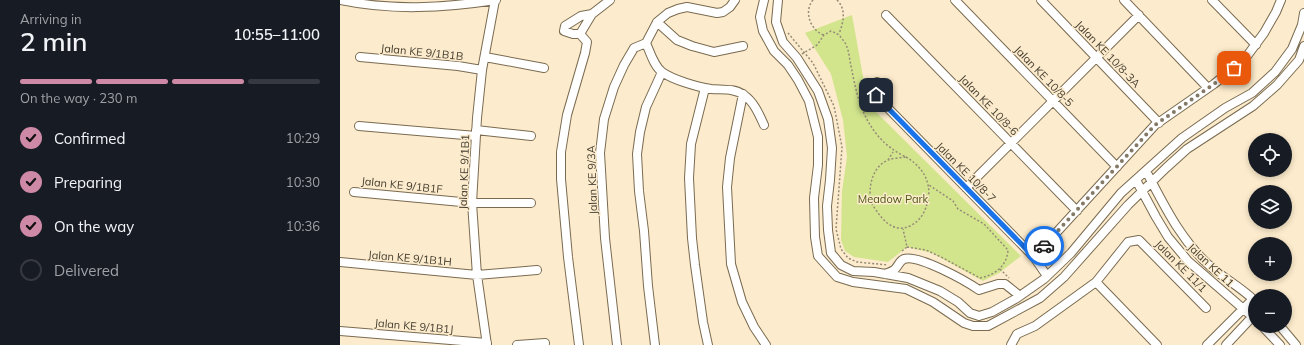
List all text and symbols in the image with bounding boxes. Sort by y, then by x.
text: Arriving in [20,11,82,27]
street label: Jalan KE 10/8-3A [1073,18,1143,90]
text: 2 min [20,25,88,58]
text: 10:55–11:00 [233,25,320,44]
street label: Jalan KE 9/1B1B [380,41,464,63]
street label: Jalan KE 10/8-5 [1011,43,1077,110]
pin [1217,51,1251,85]
icon: bag [1223,57,1245,79]
street label: Jalan KE 10/8-6 [956,72,1022,139]
pin [859,78,893,112]
icon: home [865,84,887,106]
text: On the way · 230 m [20,90,137,106]
icon: check [20,127,42,149]
text: Confirmed [54,129,125,148]
text: 10:29 [286,130,320,146]
map controls [1248,133,1292,333]
button: locate [1248,133,1292,177]
street label: Jalan KE 9/1B1 [456,134,472,210]
street label: Jalan KE 10/8-7 [933,139,999,205]
street label: Jalan KE 9/3A [584,145,600,215]
icon: check [20,171,42,193]
text: Preparing [54,173,122,192]
text: 10:30 [286,174,320,190]
street label: Jalan KE 9/1B1F [361,174,443,196]
button: layers [1248,185,1292,229]
park label: Meadow Park [858,192,929,206]
icon: check [20,215,42,237]
text: On the way [54,217,134,236]
text: 10:36 [286,218,320,234]
courier [1024,226,1064,266]
icon: car [1033,235,1055,257]
street label: Jalan KE 11/1 [1152,237,1210,295]
button: + [1248,237,1292,281]
street label: Jalan KE 11 [1185,240,1237,290]
street label: Jalan KE 9/1B1H [368,247,452,269]
text: Delivered [54,261,119,280]
button: − [1248,289,1292,333]
street label: Jalan KE 9/1B1J [374,316,454,336]

